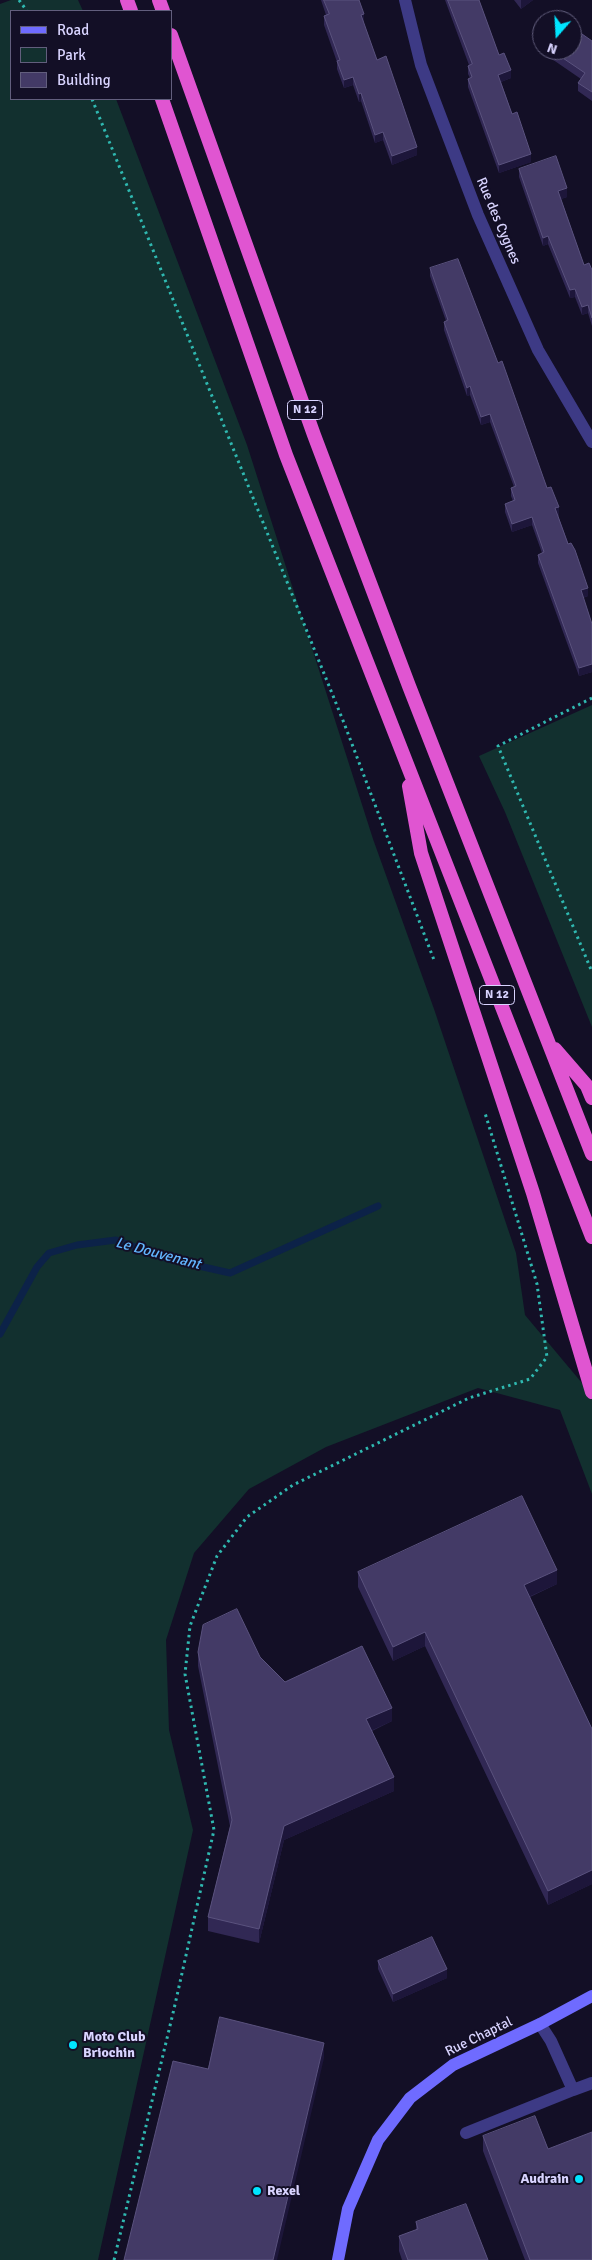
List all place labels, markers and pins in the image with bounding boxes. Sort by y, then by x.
place label: Moto Club Briochin [83,2029,145,2062]
marker: Moto Club Briochin [67,2039,79,2051]
place label: Audrain [521,2171,569,2187]
marker: Audrain [573,2173,585,2185]
place label: Rexel [267,2183,300,2199]
marker: Rexel [251,2185,263,2197]

